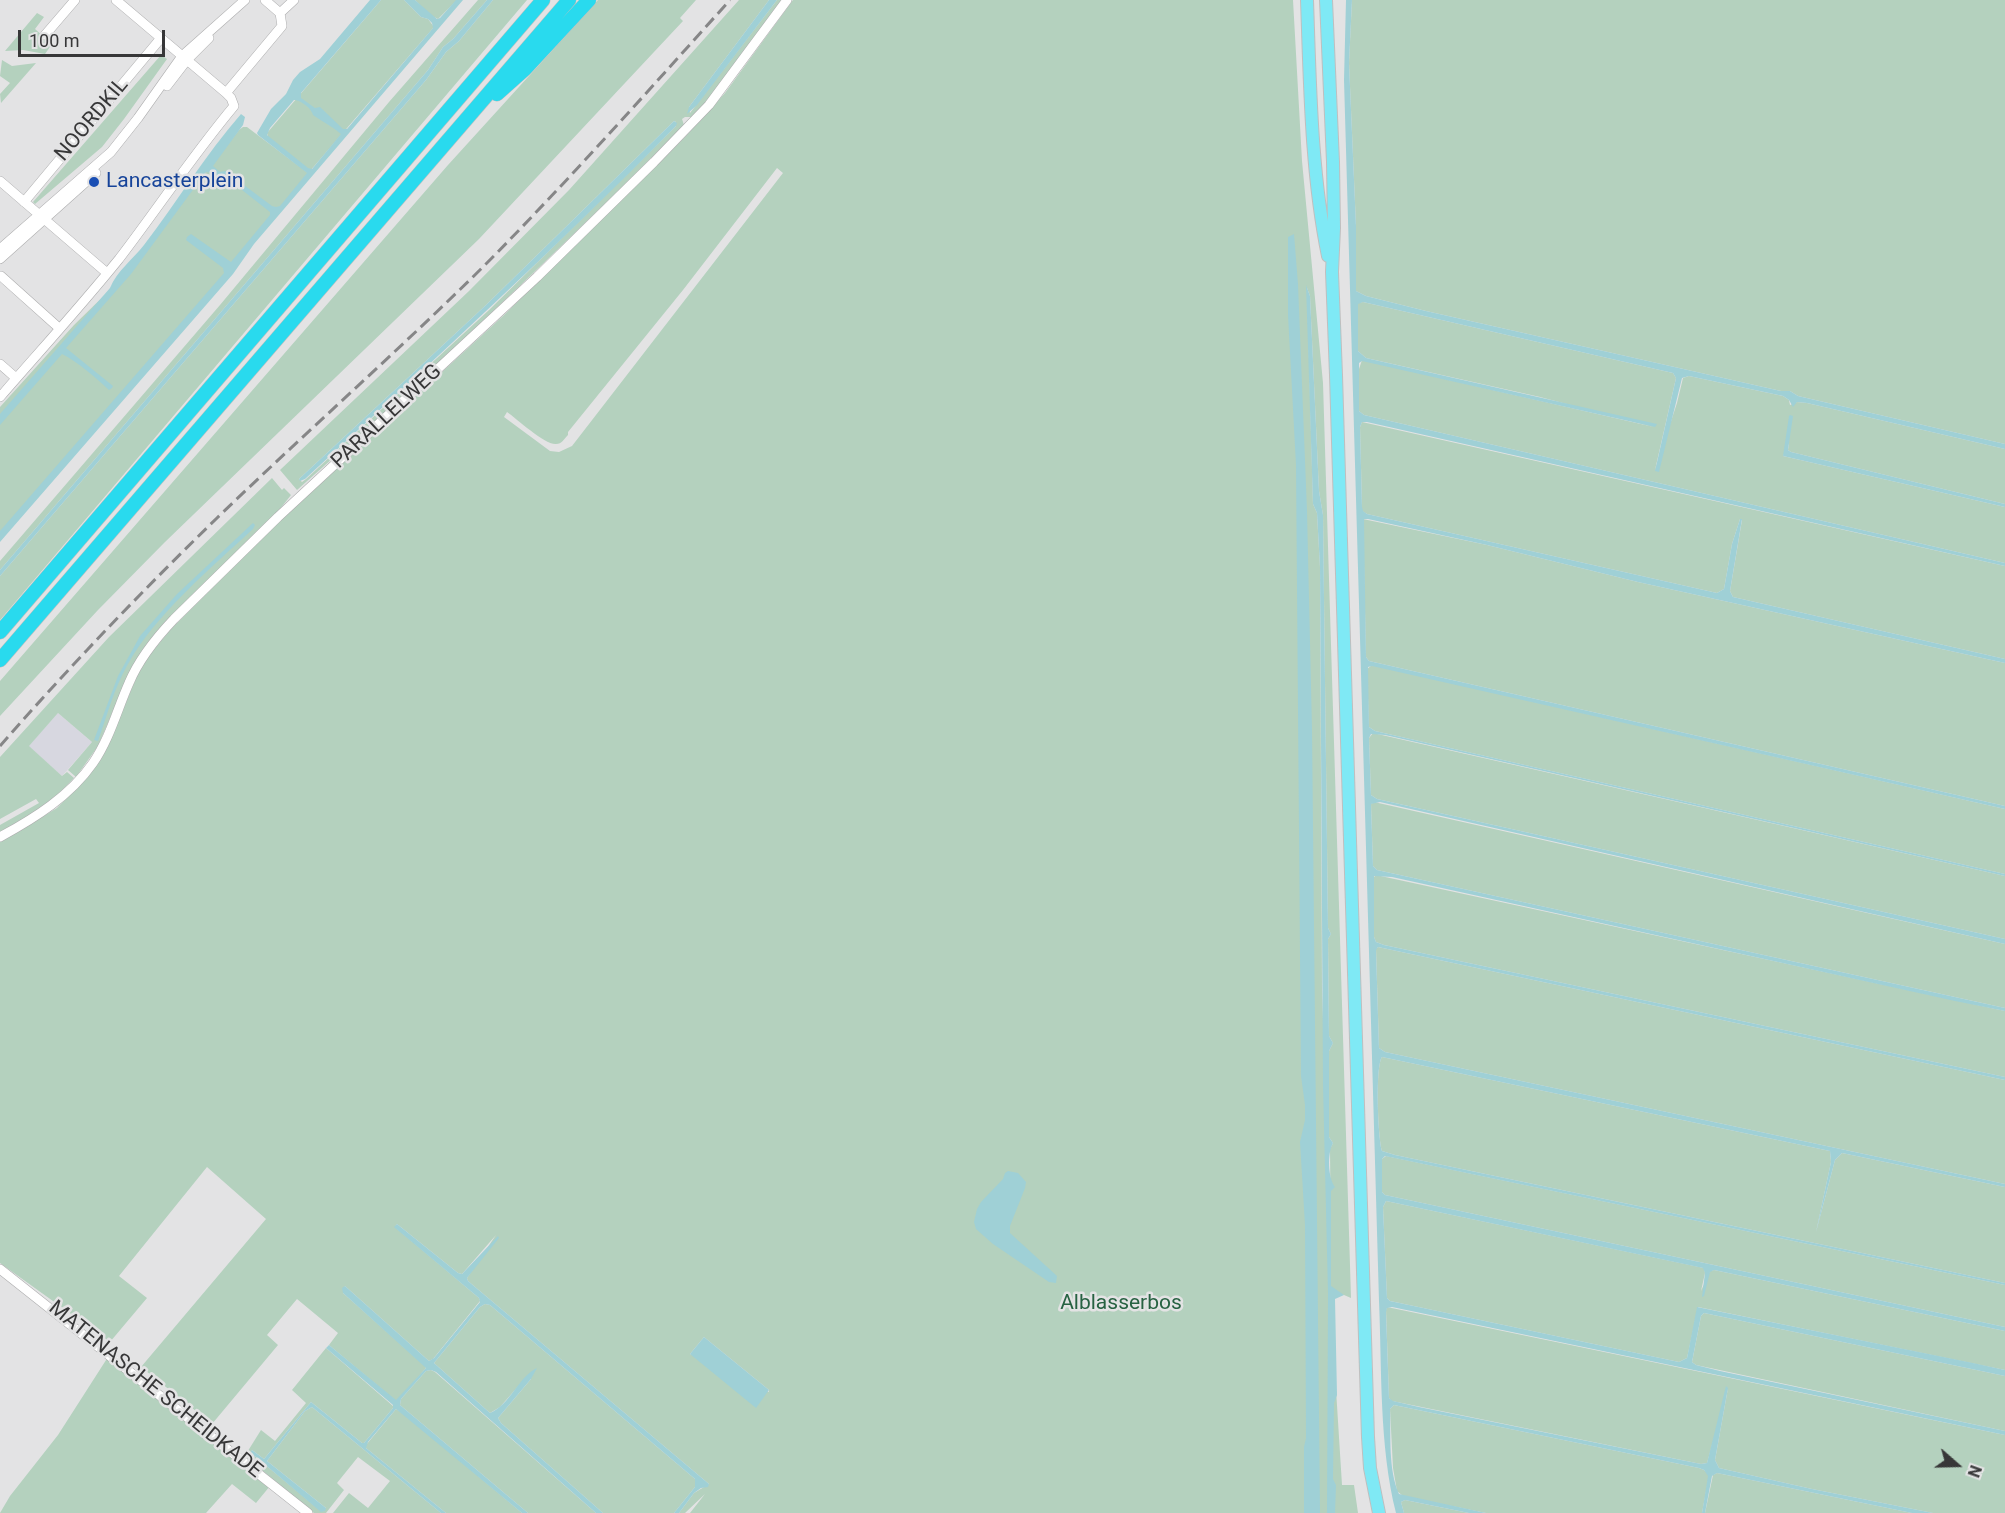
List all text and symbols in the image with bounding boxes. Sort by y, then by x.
scale bar [21,18,168,56]
text: 100 m [29,30,80,51]
street label: NOORDKIL [50,73,134,167]
place label: Lancasterplein [106,169,243,195]
marker: Lancasterplein [87,175,101,189]
street label: PARALLELWEG [327,360,447,474]
park label: Alblasserbos [1060,1291,1182,1317]
street label: MATENASCHE SCHEIDKADE [43,1296,267,1484]
north arrow [1927,1435,1987,1495]
text: N [1964,1463,1985,1480]

